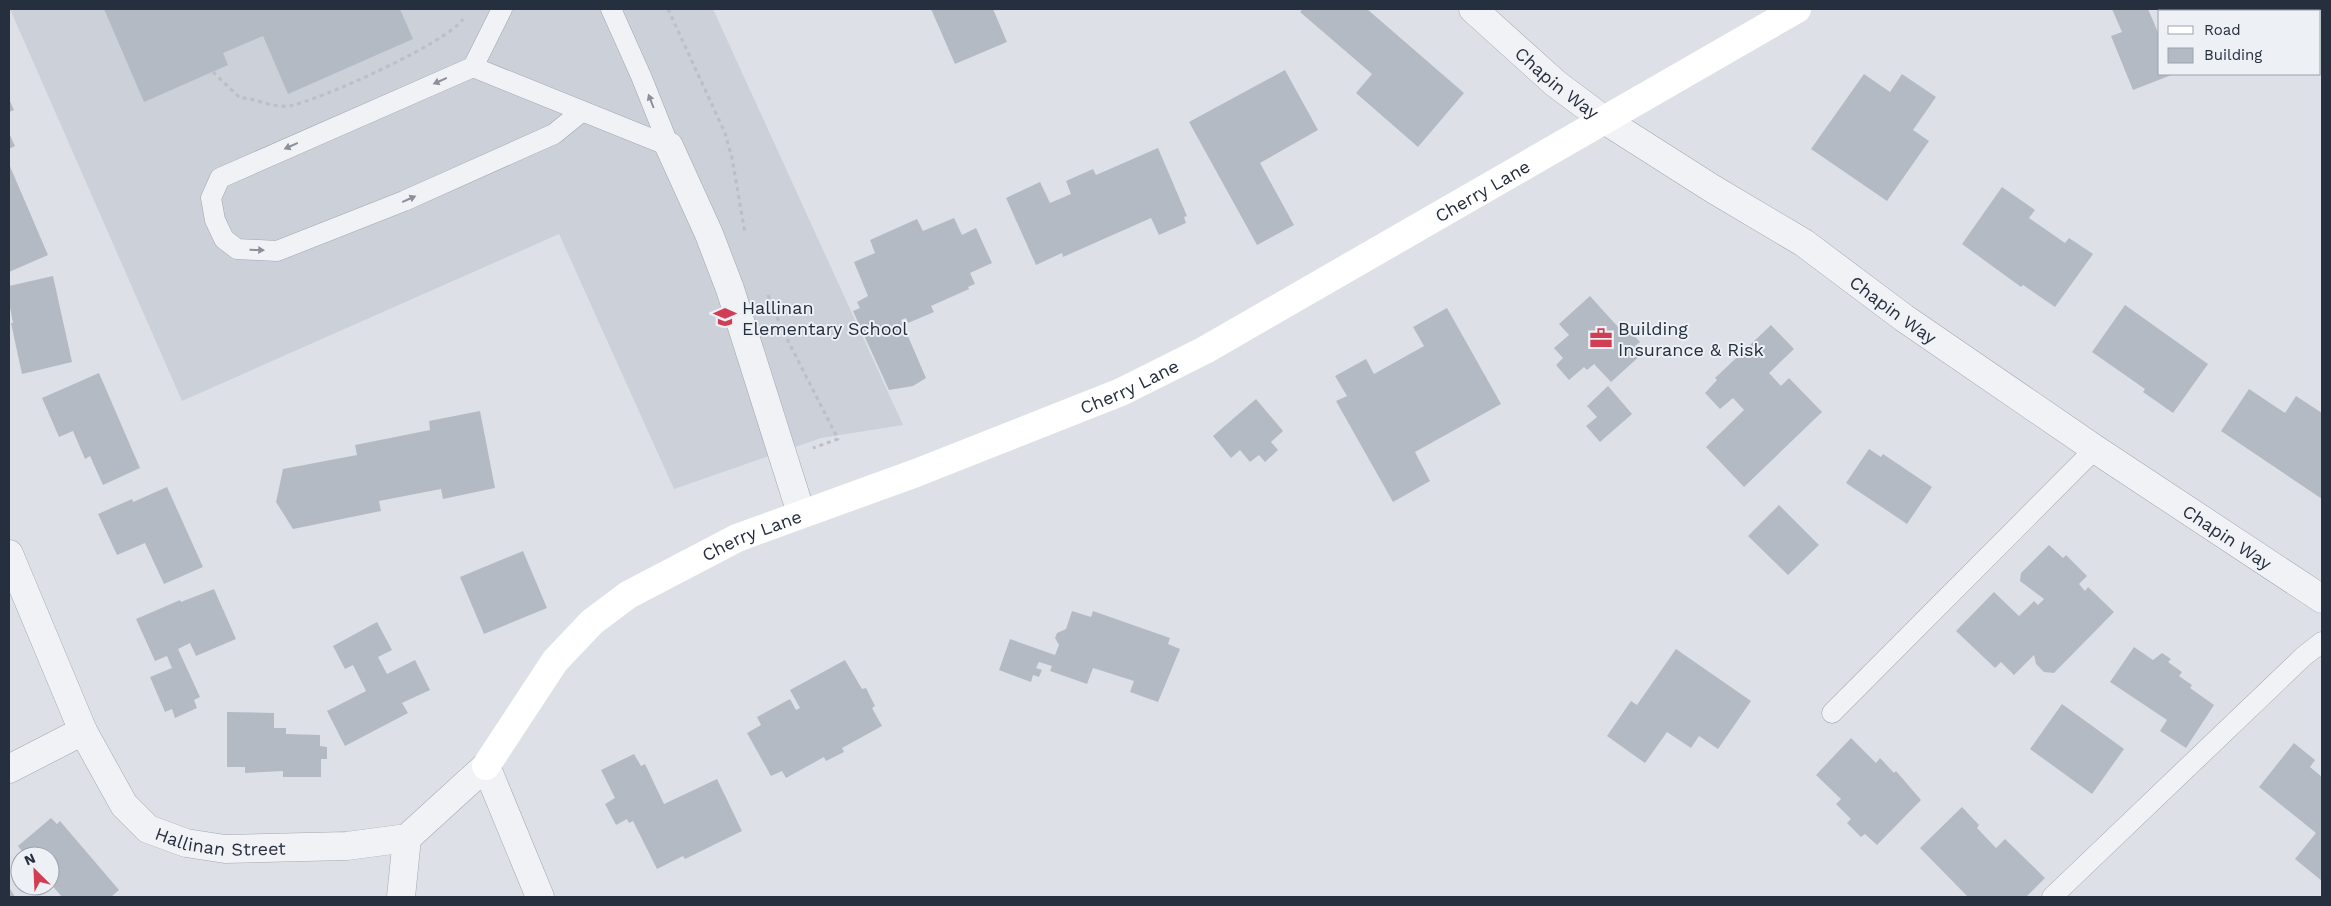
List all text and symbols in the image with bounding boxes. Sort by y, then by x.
legend [2158,10,2321,75]
text: Road [2204,21,2241,39]
street label: Chapin Way [1511,42,1604,123]
text: Building [2204,46,2262,64]
one-way arrow [433,77,447,85]
one-way arrow [647,93,655,108]
one-way arrow [284,143,298,151]
street label: Cherry Lane [1431,155,1533,226]
one-way arrow [402,194,416,202]
one-way arrow [249,246,265,254]
street label: Chapin Way [1846,271,1941,348]
place label: Hallinan Elementary School [742,297,908,339]
school or university icon: Hallinan Elementary School [712,304,738,330]
place label: Building Insurance & Risk [1618,318,1764,360]
office icon: Building Insurance & Risk [1588,325,1614,351]
street label: Cherry Lane [1077,355,1182,418]
street label: Chapin Way [2179,500,2276,574]
street label: Cherry Lane [698,505,804,565]
street label: Hallinan Street [152,822,286,859]
north arrow [10,846,60,896]
text: N [22,850,38,869]

